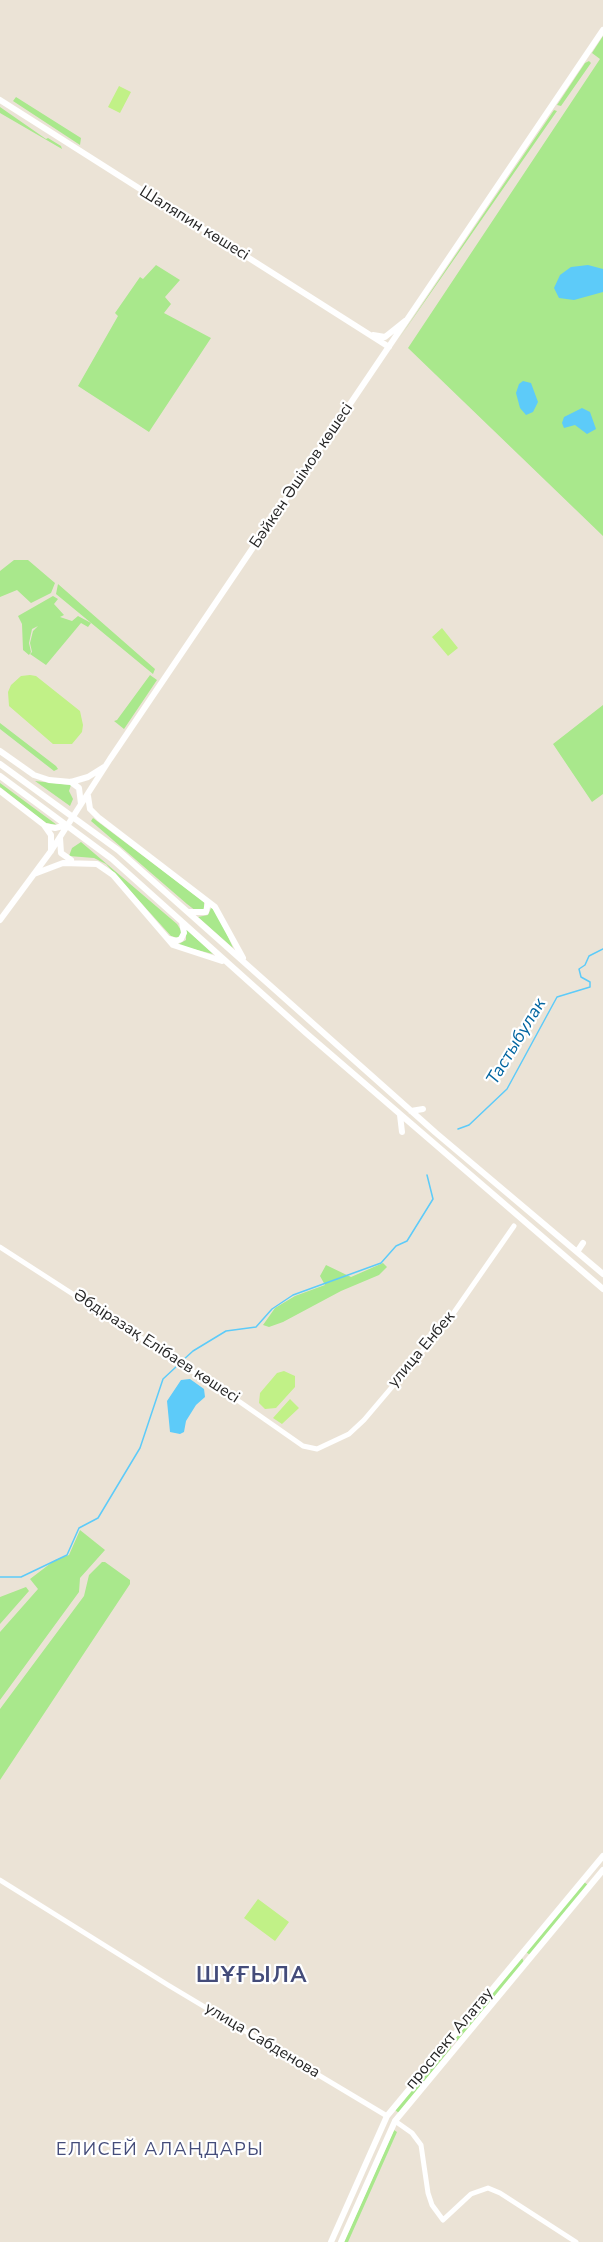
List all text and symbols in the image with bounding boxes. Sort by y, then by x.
street label: Шаляпин көшесі [136,183,252,265]
street label: Бәйкен Әшімов көшесі [246,400,358,552]
water label: Тастыбулак [483,995,551,1089]
street label: Әбдіразақ Елібаев көшесі [69,1286,243,1408]
street label: улица Енбек [385,1308,459,1392]
district label: ШҰҒЫЛА [196,1964,308,1990]
street label: проспект Алатау [402,1984,498,2094]
street label: улица Сабденова [201,1999,323,2083]
district label: ЕЛИСЕЙ АЛАҢДАРЫ [56,2140,264,2162]

